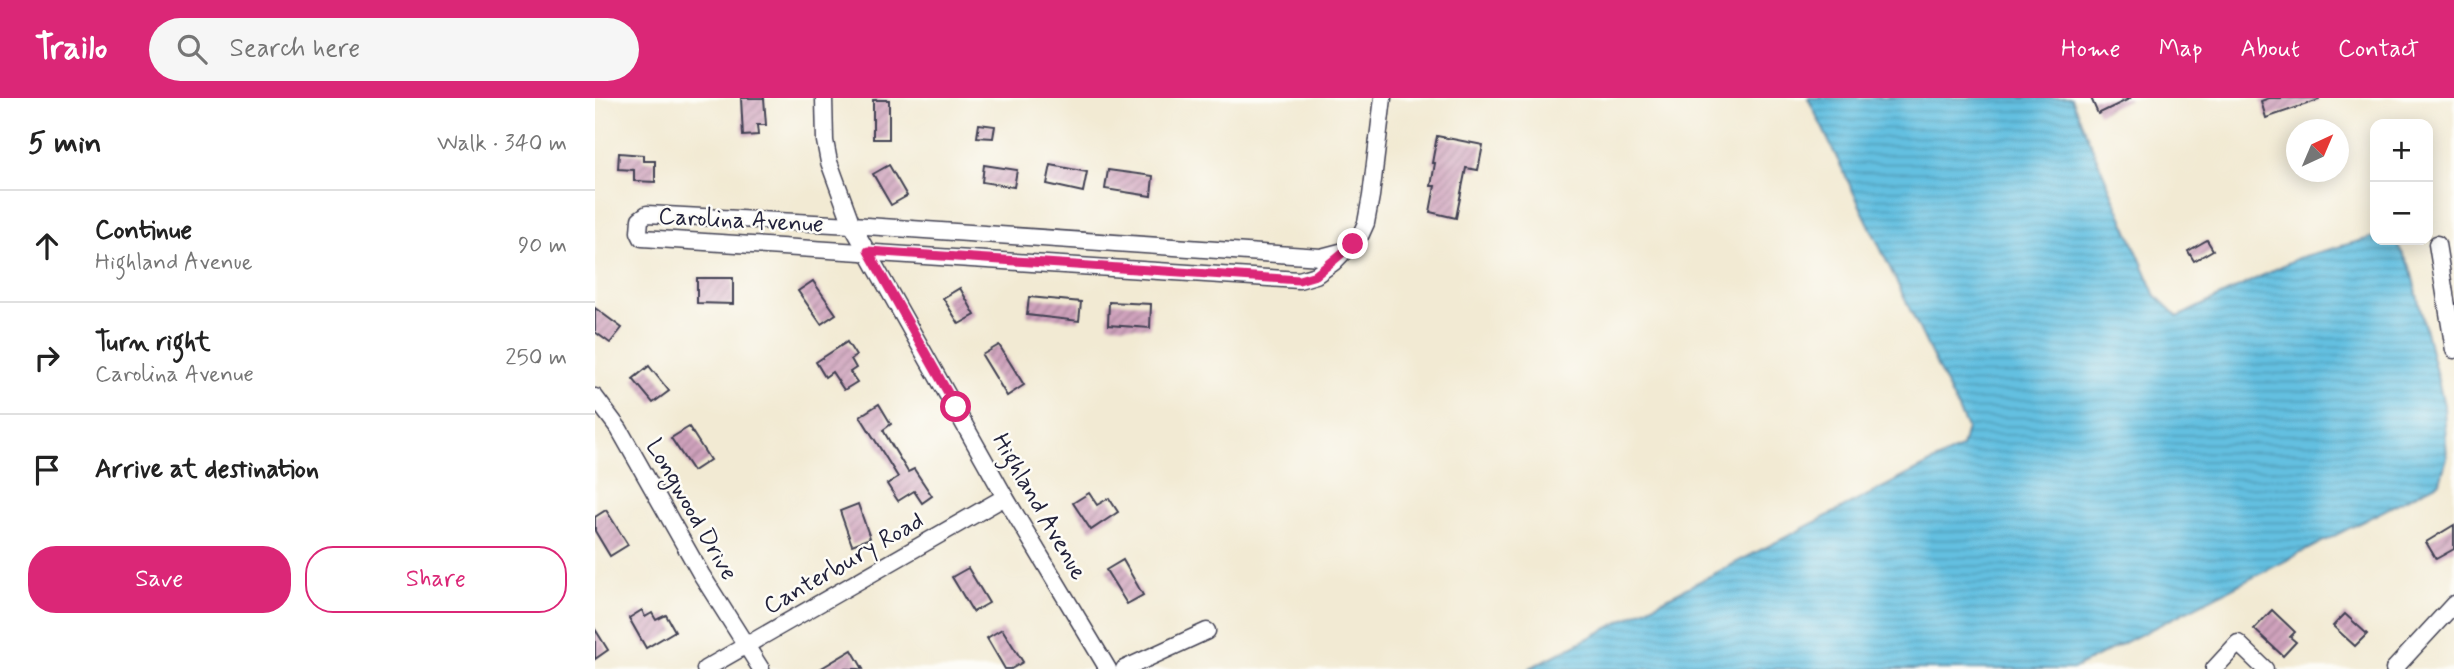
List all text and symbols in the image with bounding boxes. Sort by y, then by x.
search box [149,18,639,81]
text: Trailo [35,27,107,71]
icon: search [173,30,211,68]
text: Search here [229,32,360,66]
text: Home [2061,34,2121,65]
text: Map [2159,34,2203,65]
text: About [2241,34,2300,65]
text: Contact [2338,34,2419,65]
north arrow [2286,119,2349,182]
map controls [2370,119,2433,245]
button: + [2370,119,2433,182]
text: 5 min [28,124,102,163]
text: Walk · 340 m [437,129,567,159]
button: − [2370,182,2433,245]
street label: Carolina Avenue [657,201,825,241]
text: Continue [95,214,192,248]
icon: ahead [28,227,66,265]
route end [1337,228,1368,259]
text: 90 m [518,231,567,261]
text: Highland Avenue [95,248,253,278]
text: Turn right [95,326,211,360]
icon: right [28,339,66,377]
text: 250 m [505,343,567,373]
text: Carolina Avenue [95,360,254,390]
route start [940,391,971,422]
street label: Highland Avenue [982,428,1094,587]
street label: Longwood Drive [636,434,744,587]
icon: arrive [28,451,66,489]
text: Arrive at destination [95,453,319,487]
street label: Canterbury Road [758,506,930,622]
button: Save [28,546,291,613]
button: Share [305,546,567,613]

